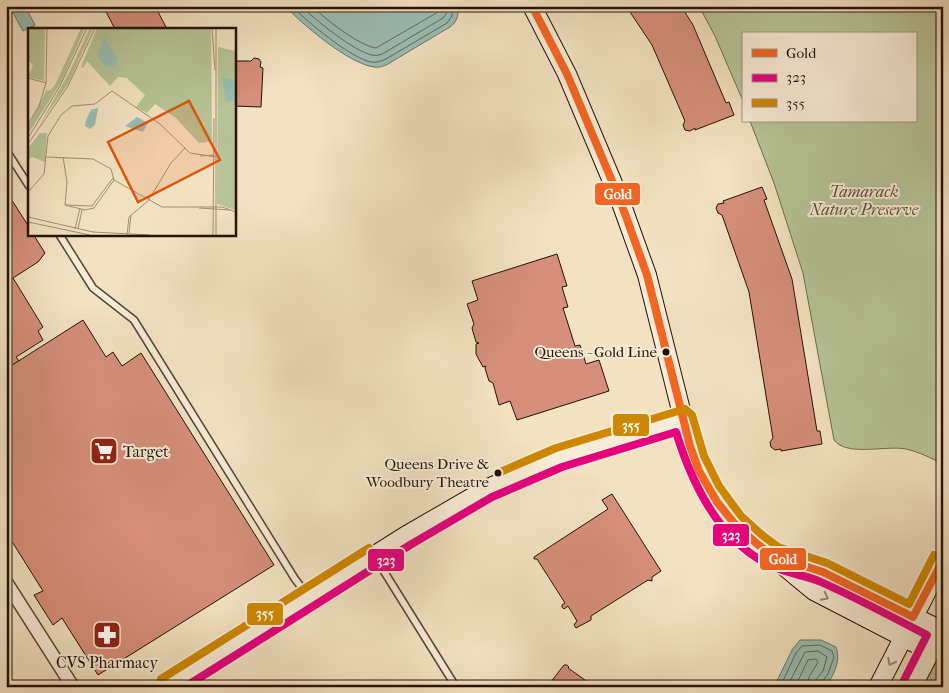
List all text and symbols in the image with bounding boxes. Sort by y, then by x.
inset map [28,28,235,235]
legend [742,32,916,122]
text: Gold [786,44,817,62]
text: 323 [786,68,806,86]
text: 355 [786,94,805,112]
line badge: Gold [594,182,641,206]
park label: Tamarack Nature Preserve [809,182,919,219]
text: Gold [604,186,634,203]
place label: Queens - Gold Line [535,343,658,361]
marker: Queens - Gold Line [661,347,671,357]
line badge: 355 [612,413,650,437]
text: 355 [622,417,640,434]
supermarket icon: Target [89,436,119,466]
place label: Target [123,442,169,461]
place label: Queens Drive & Woodbury Theatre [365,455,490,491]
marker: Queens Drive & Woodbury Theatre [493,468,503,478]
line badge: 323 [712,523,750,547]
text: 323 [722,527,741,544]
line badge: Gold [759,547,807,571]
line badge: 323 [367,548,405,572]
text: Gold [769,551,799,568]
text: 323 [377,552,396,569]
one-way arrow [819,591,828,601]
line badge: 355 [246,602,284,626]
text: 355 [256,605,274,622]
pharmacy icon: CVS Pharmacy [92,620,122,650]
place label: CVS Pharmacy [56,653,158,672]
one-way arrow [887,657,897,666]

